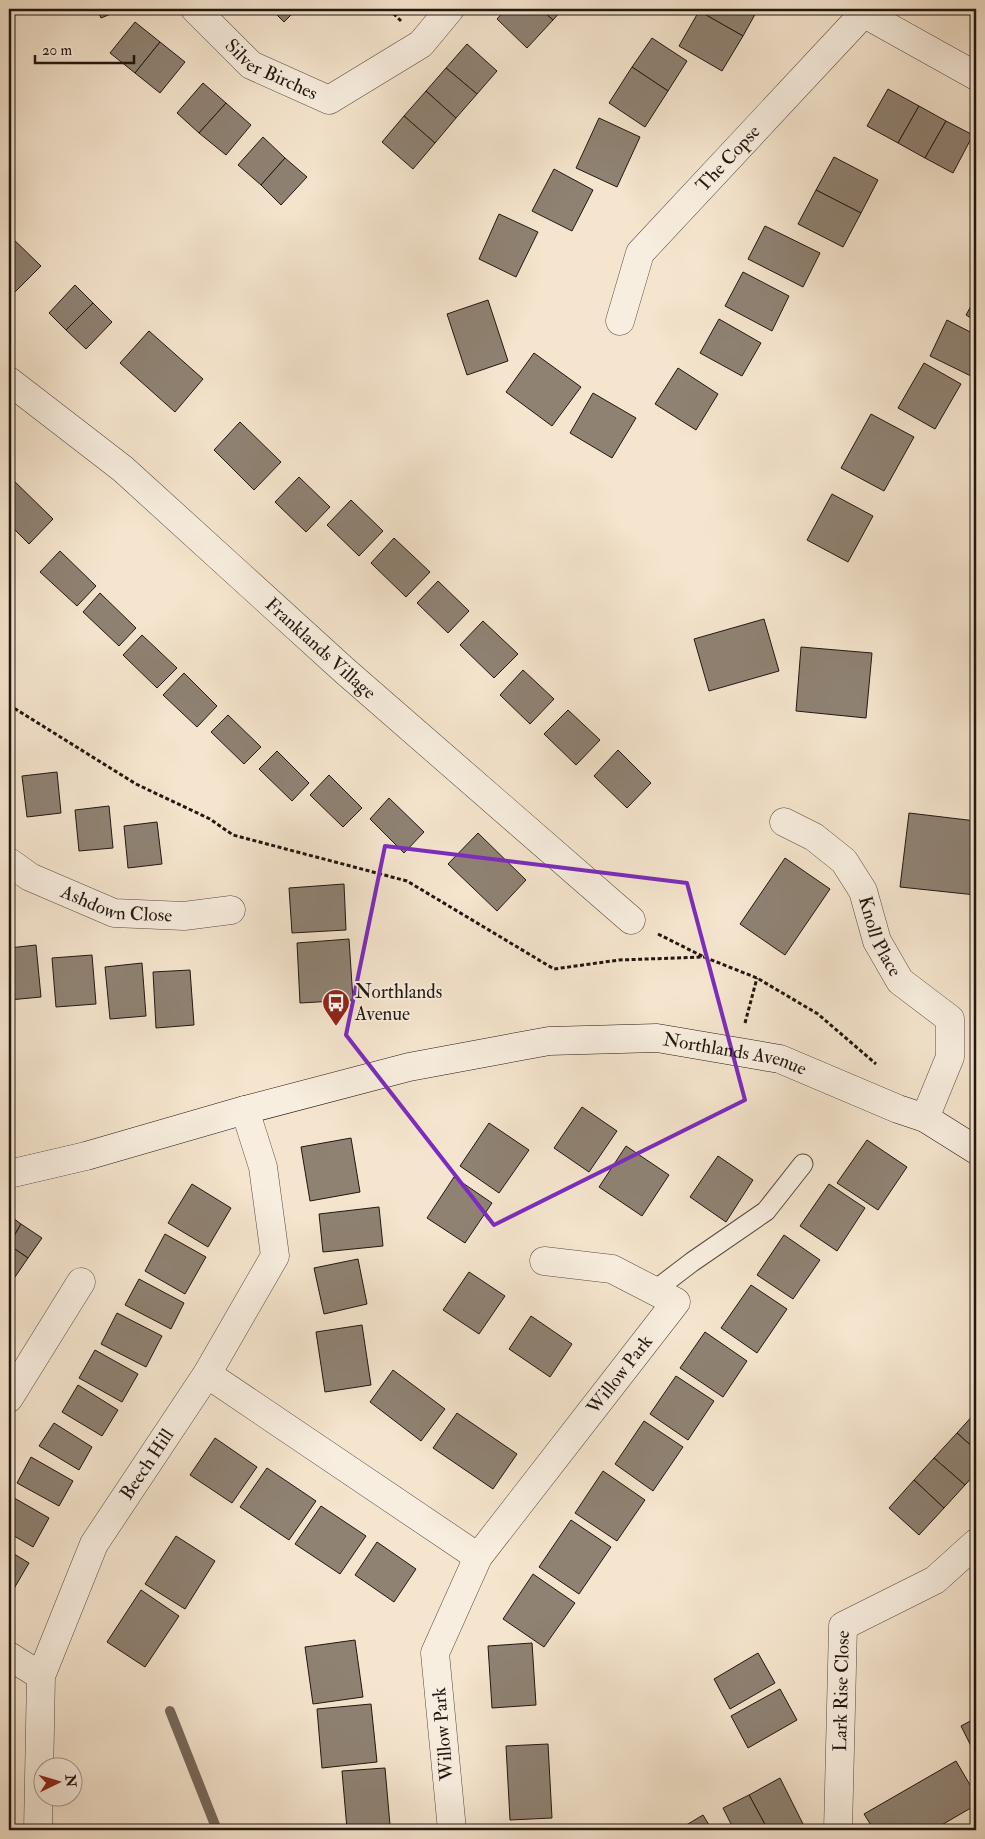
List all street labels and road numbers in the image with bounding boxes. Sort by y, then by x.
street label: Silver Birches [220,34,321,105]
street label: The Copse [691,120,765,197]
street label: Franklands Village [260,592,381,705]
street label: Ashdown Close [56,879,173,927]
street label: Knoll Place [853,893,907,981]
street label: Northlands Avenue [661,1027,810,1081]
street label: Willow Park [581,1330,658,1420]
street label: Beech Hill [115,1424,179,1504]
street label: Lark Rise Close [828,1630,855,1752]
street label: Willow Park [427,1686,459,1783]

